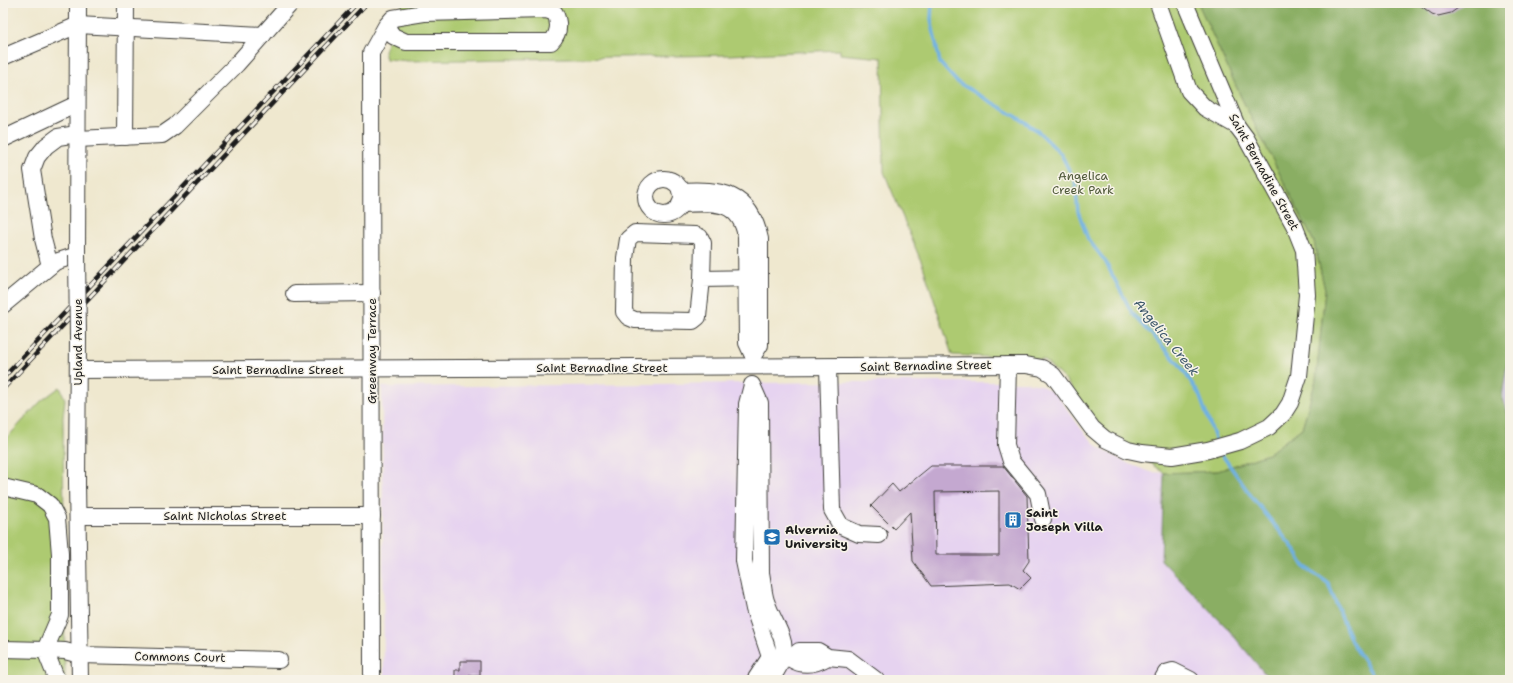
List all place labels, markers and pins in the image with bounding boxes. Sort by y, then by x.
place label: Saint Joseph Villa [1026,505,1104,535]
building icon: Saint Joseph Villa [1003,510,1023,530]
place label: Alvernia University [785,522,848,552]
school or university icon: Alvernia University [762,527,782,547]

